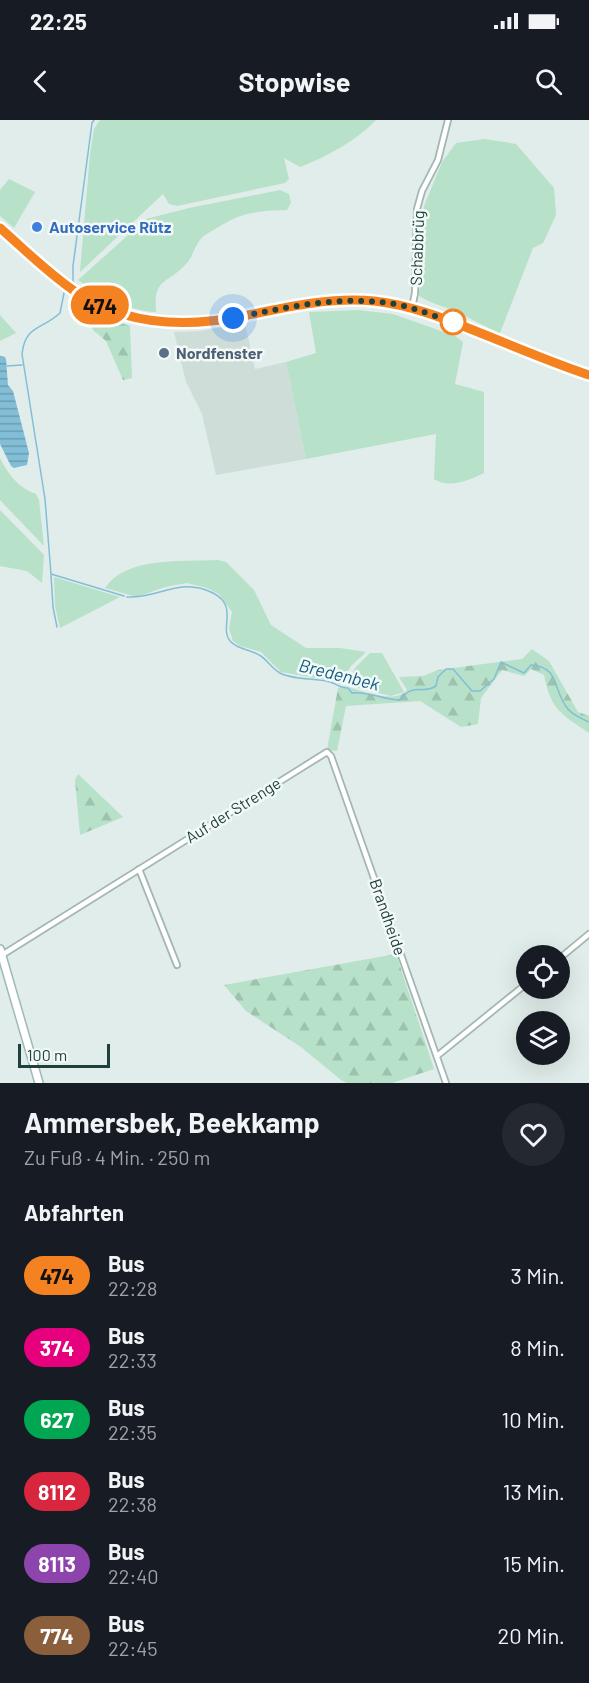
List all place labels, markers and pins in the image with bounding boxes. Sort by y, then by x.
place label: Autoservice Rütz [49,217,171,236]
marker: Autoservice Rütz [30,220,44,234]
unlabelled marker [440,309,466,335]
place label: Nordfenster [176,343,263,362]
marker: Nordfenster [157,346,171,360]

